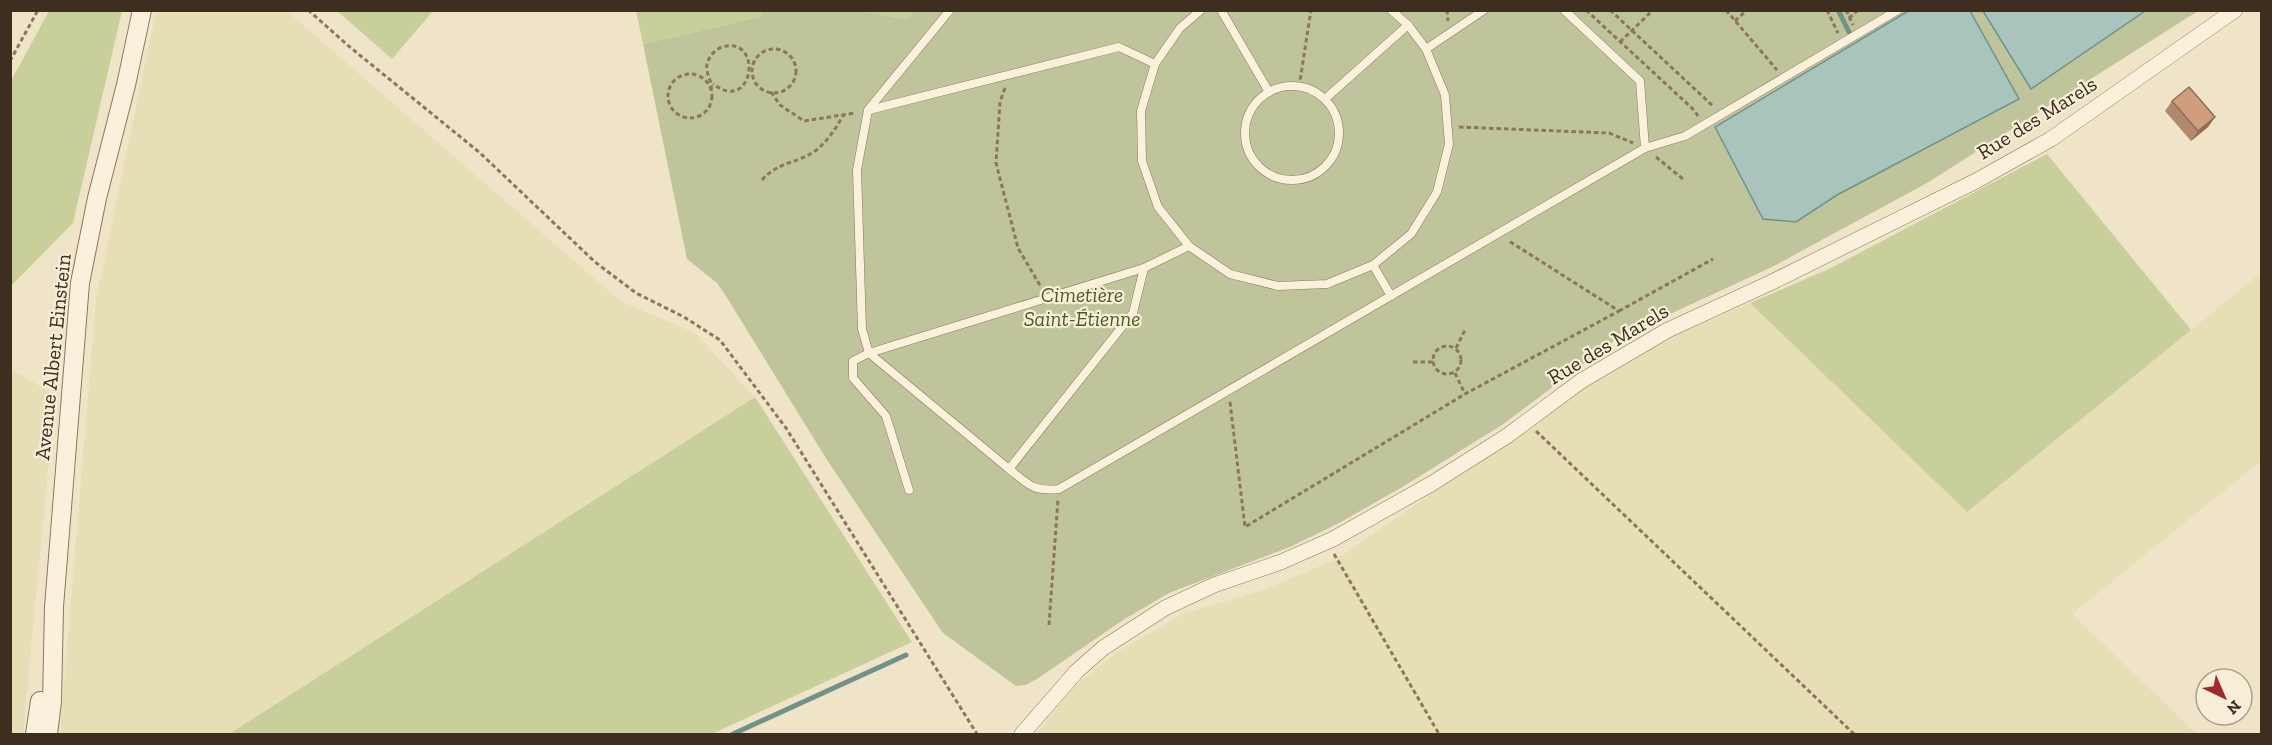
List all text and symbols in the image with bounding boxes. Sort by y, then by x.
street label: Rue des Marels [1972,71,2101,164]
street label: Avenue Albert Einstein [29,253,76,461]
park label: Cimetière Saint-Étienne [1024,282,1140,331]
street label: Rue des Marels [1543,298,1673,389]
north arrow [2194,667,2254,727]
text: N [2223,696,2245,718]

